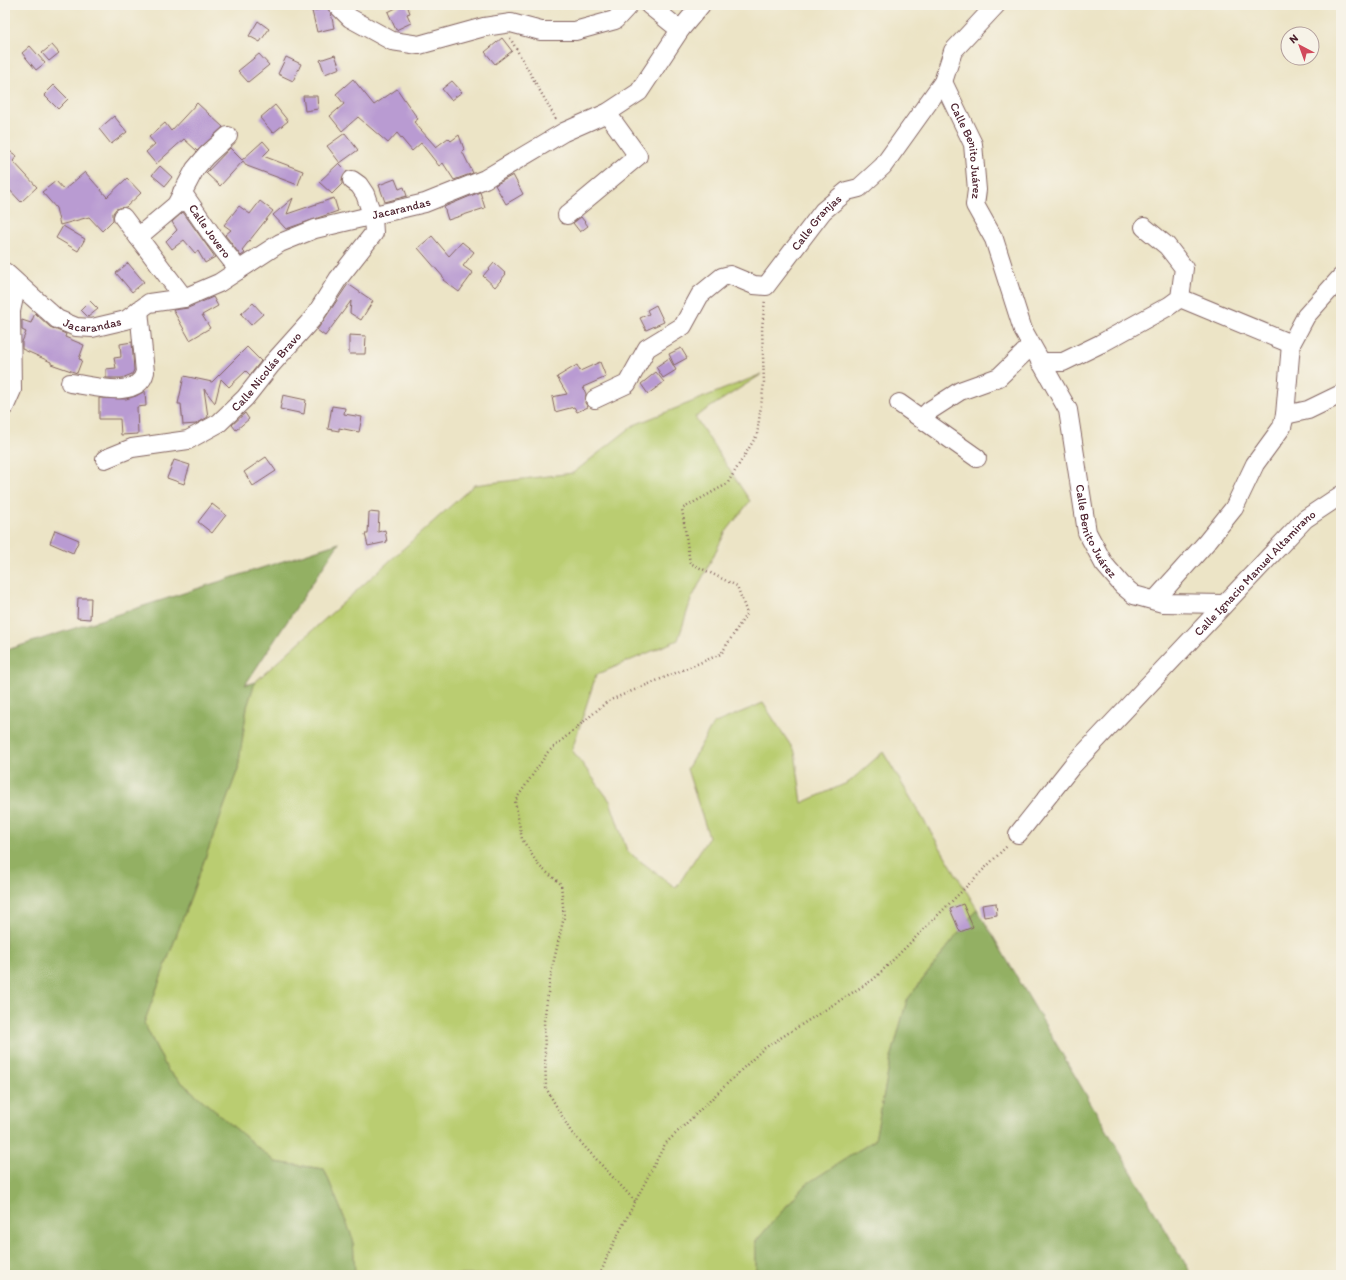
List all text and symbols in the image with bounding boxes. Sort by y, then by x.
north arrow [1280,26,1320,66]
text: N [1287,31,1301,46]
street label: Calle Benito Juárez [947,100,984,200]
street label: Calle Granjas [788,192,844,253]
street label: Jacarandas [371,195,432,222]
street label: Calle Jovero [186,202,234,261]
street label: Jacarandas [61,314,123,335]
street label: Calle Nicolás Bravo [228,329,304,414]
street label: Calle Benito Juárez [1073,483,1120,581]
street label: Calle Ignacio Manuel Altamirano [1191,507,1318,639]

